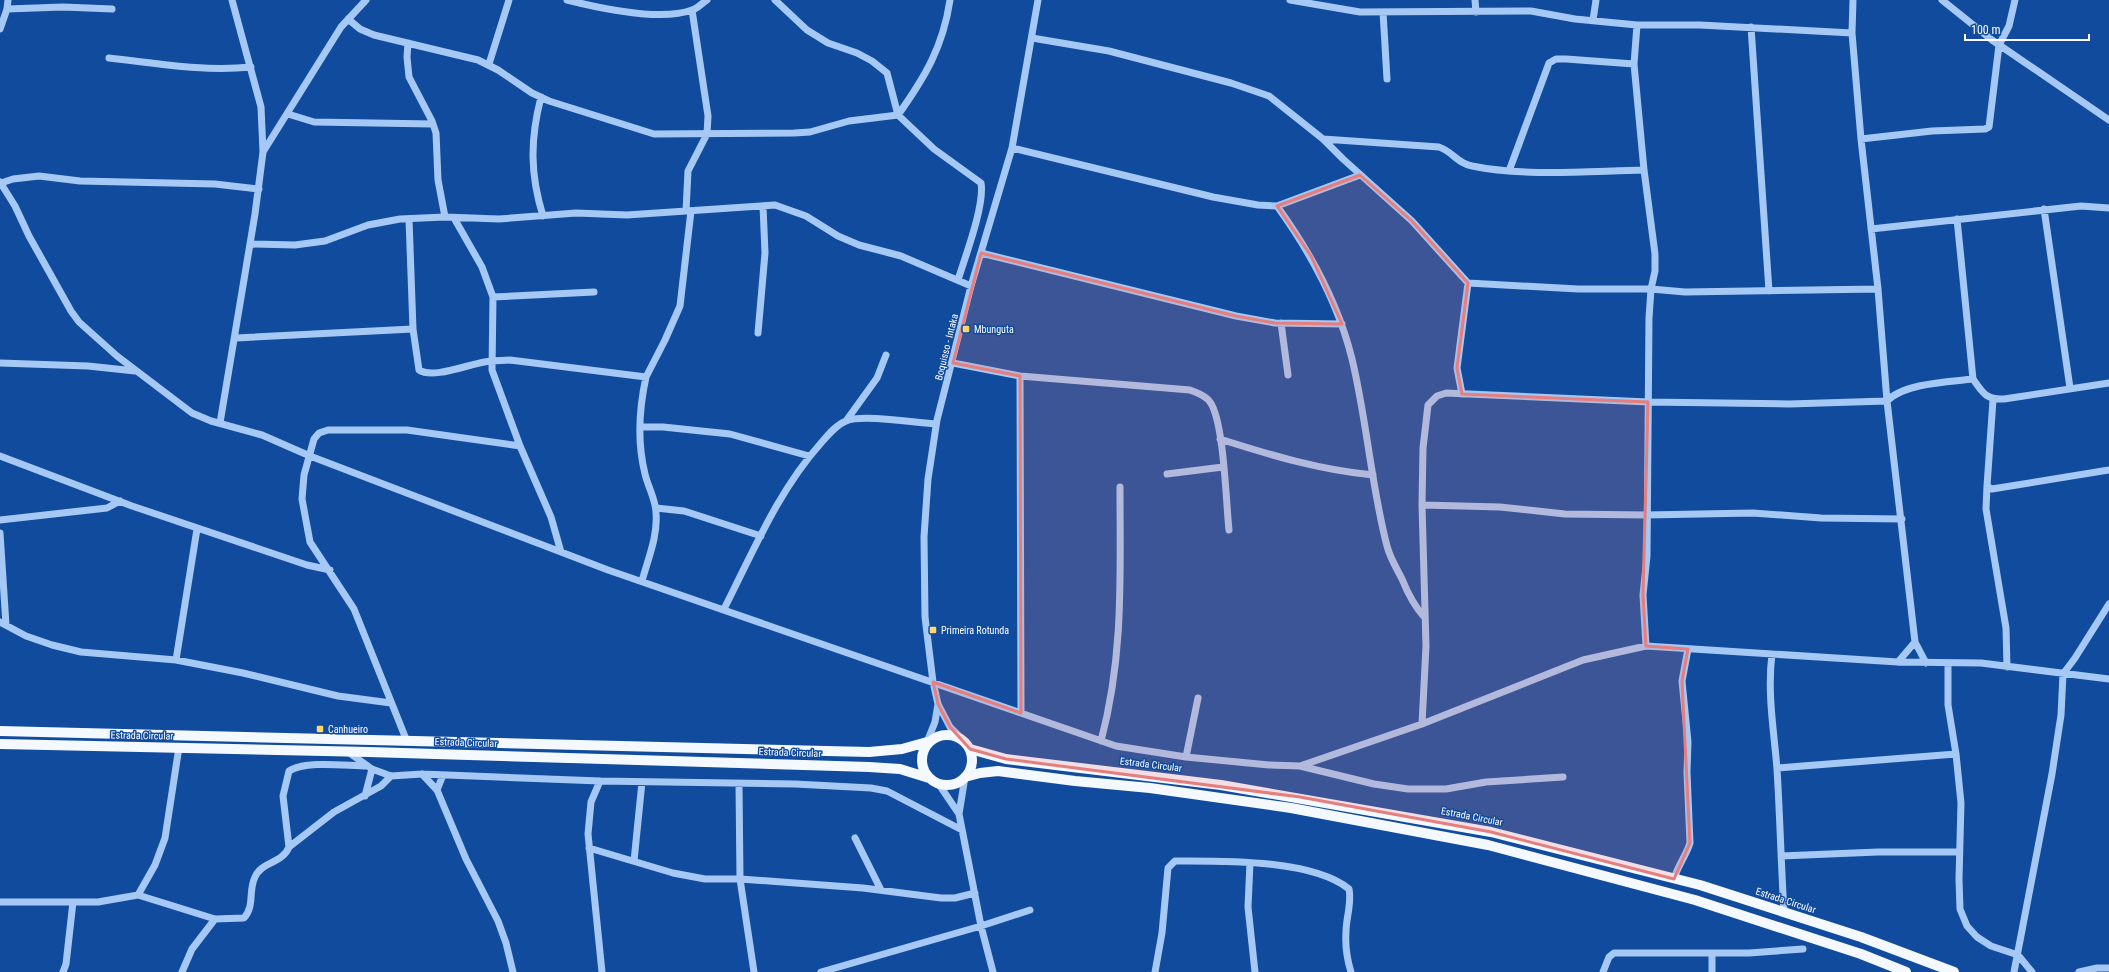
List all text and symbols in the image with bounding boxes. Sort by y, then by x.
scale bar [1965,16,2089,42]
text: 100 m [1971,23,2001,37]
street label: Boquisso - Intaka [933,312,960,382]
marker: Mbunguta [961,324,971,334]
place label: Mbunguta [974,324,1014,335]
marker: Primeira Rotunda [928,625,938,635]
place label: Primeira Rotunda [941,625,1009,636]
marker: Canhueiro [315,724,325,734]
place label: Canhueiro [328,724,368,735]
street label: Estrada Circular [111,729,173,742]
street label: Estrada Circular [434,736,497,749]
street label: Estrada Circular [758,746,821,759]
street label: Estrada Circular [1119,755,1183,774]
street label: Estrada Circular [1440,805,1504,828]
street label: Estrada Circular [1754,886,1817,915]

